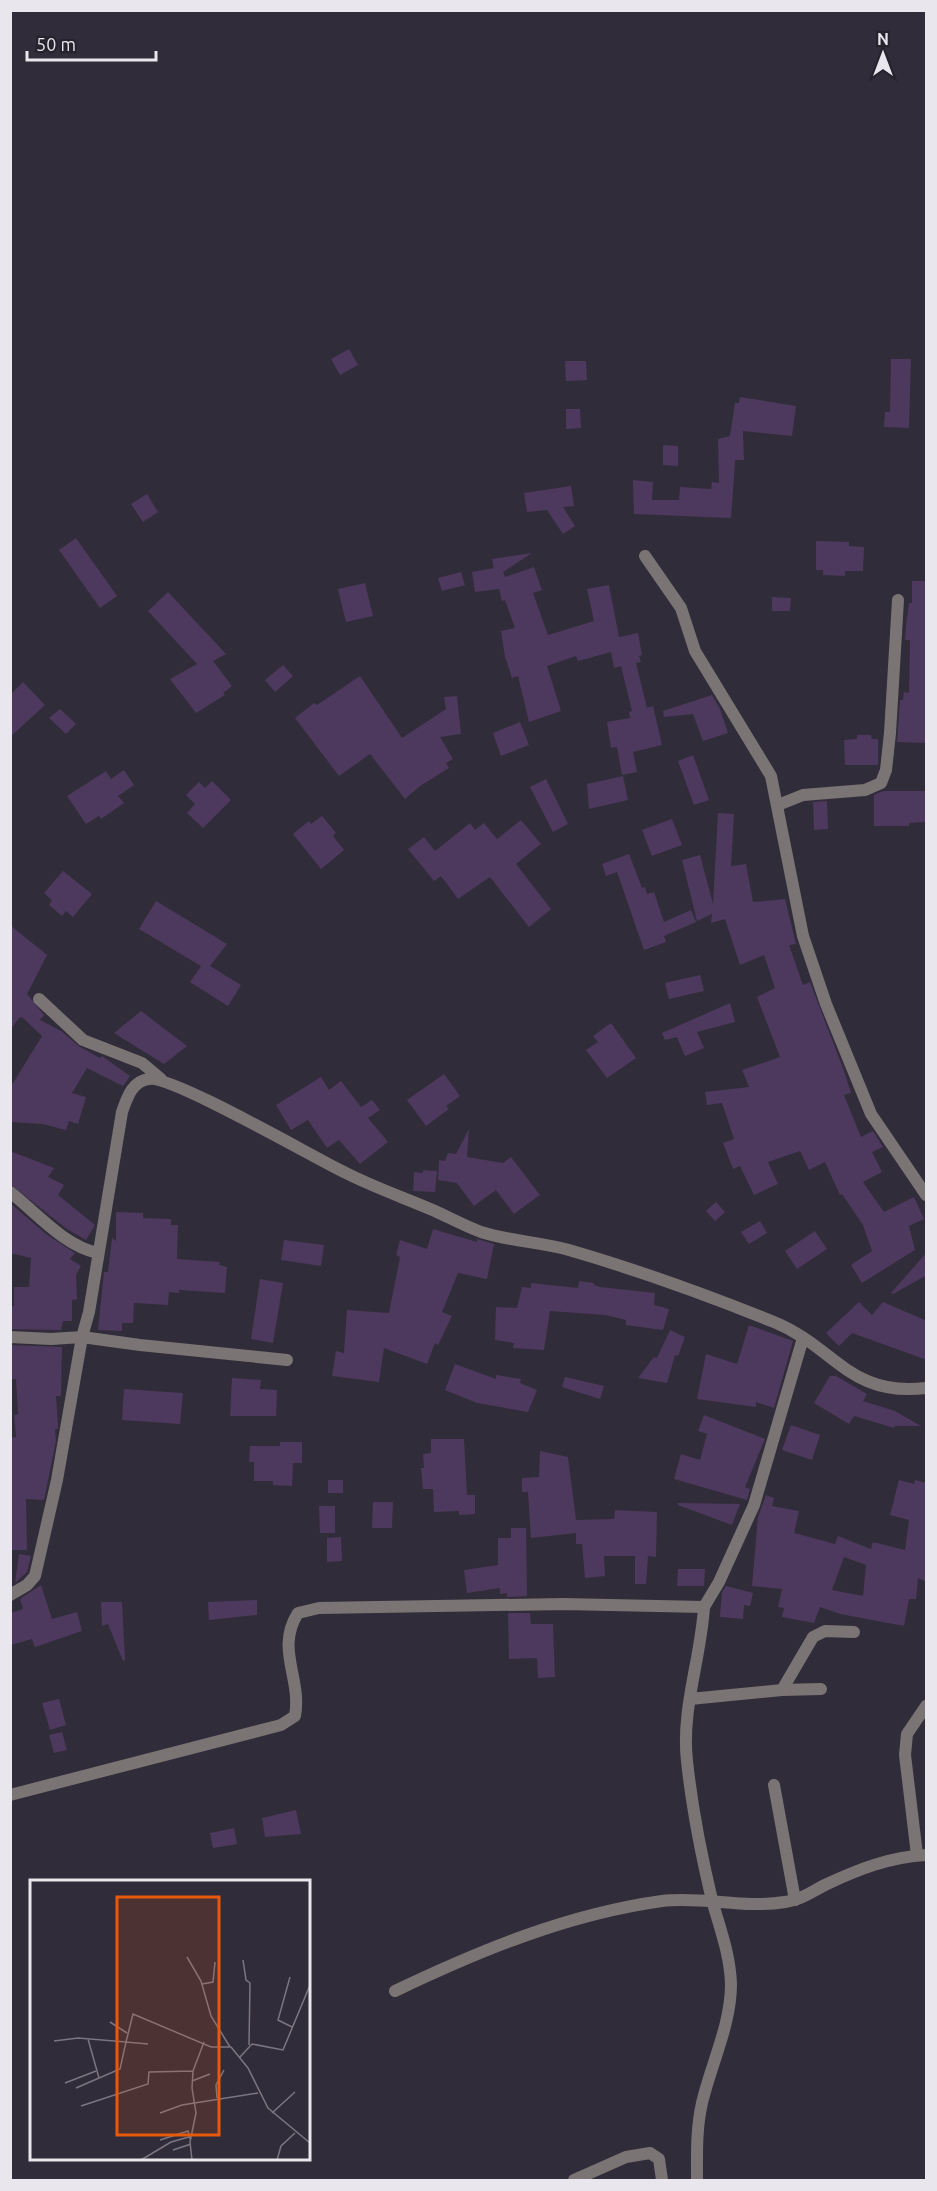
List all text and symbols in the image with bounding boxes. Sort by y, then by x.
scale bar [27,24,156,62]
north arrow [853,24,913,84]
text: N [877,30,889,48]
text: 50 m [36,34,76,54]
inset map [30,1880,310,2161]

